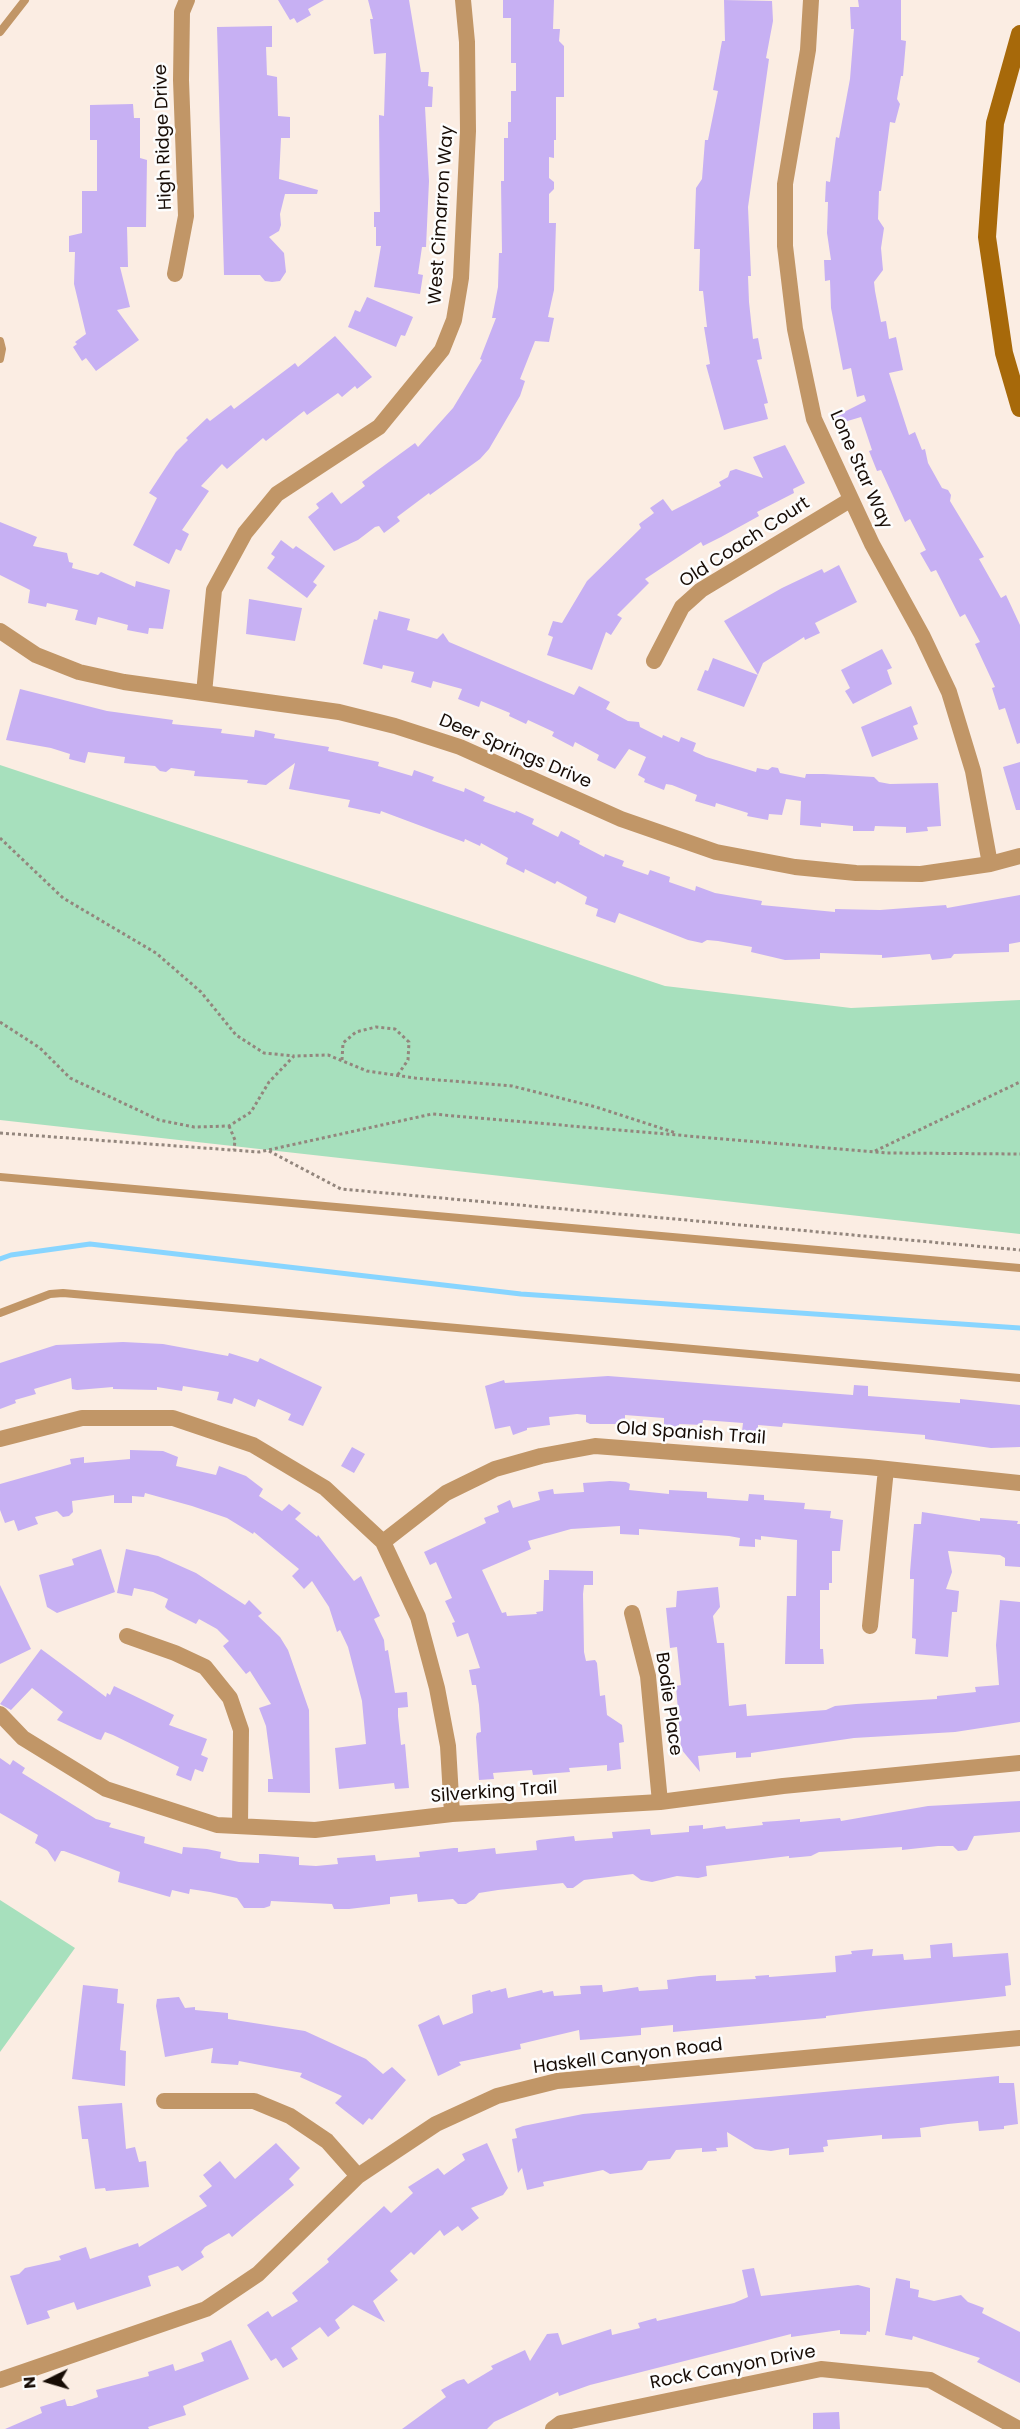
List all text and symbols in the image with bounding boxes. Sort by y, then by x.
street label: High Ridge Drive [151,64,177,210]
street label: West Cimarron Way [425,125,459,305]
street label: Lone Star Way [824,407,896,533]
street label: Old Coach Court [676,493,814,593]
street label: Deer Springs Drive [436,710,594,794]
street label: Old Spanish Trail [616,1418,766,1450]
street label: Bodie Place [650,1651,686,1757]
street label: Silverking Trail [430,1778,558,1808]
street label: Haskell Canyon Road [532,2035,724,2079]
street label: Rock Canyon Drive [648,2341,818,2395]
north arrow [18,2351,78,2411]
text: N [18,2376,42,2390]

